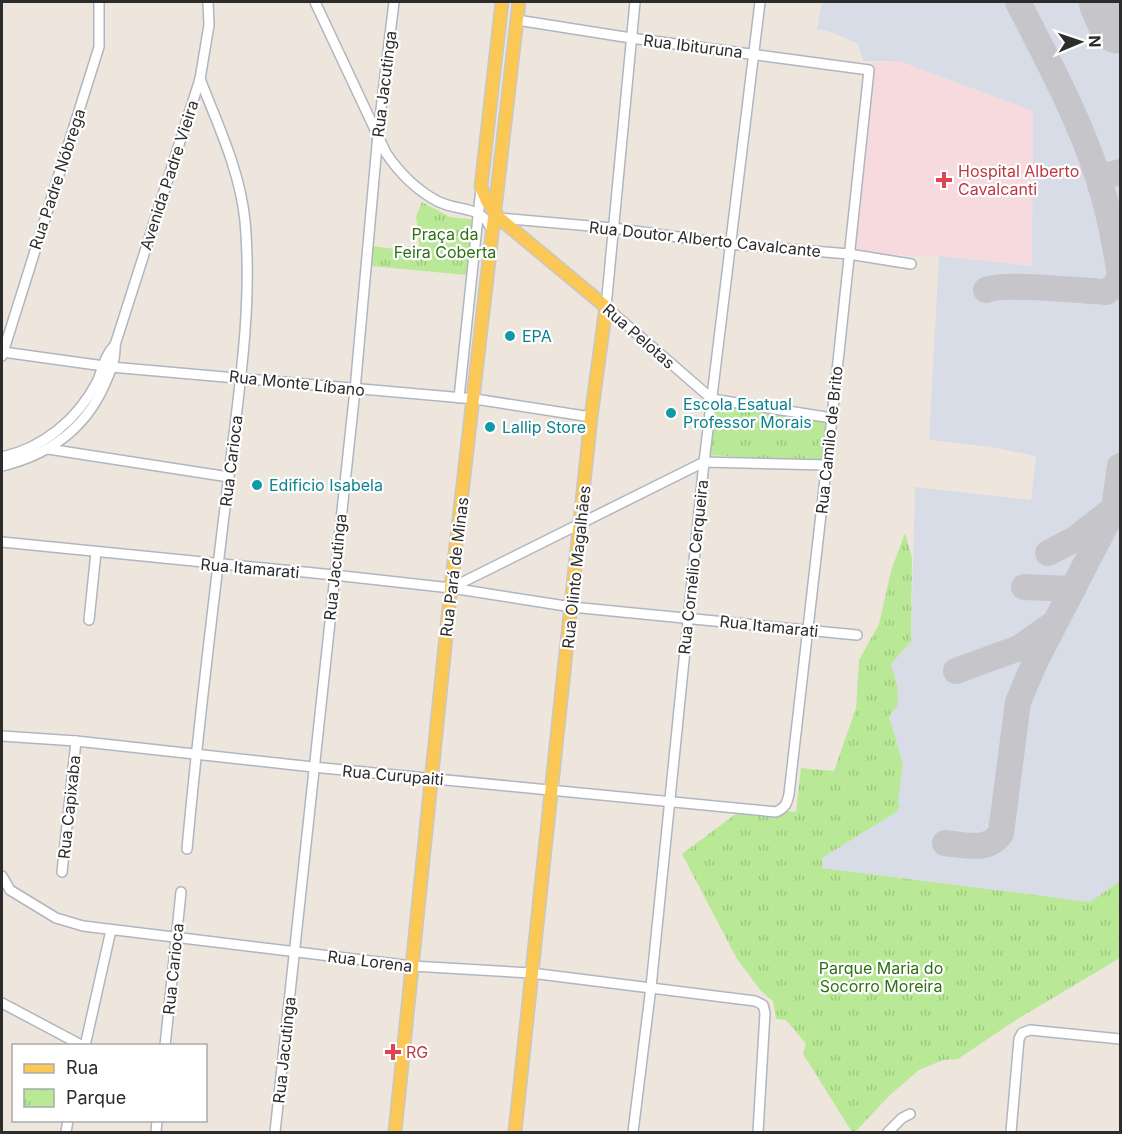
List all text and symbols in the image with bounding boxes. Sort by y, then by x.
north arrow [1050,12,1110,72]
street label: Rua Jacutinga [368,30,400,138]
street label: Rua Ibituruna [642,30,744,62]
text: N [1085,35,1105,48]
street label: Avenida Padre Vieira [135,98,203,252]
street label: Rua Padre Nóbrega [25,106,89,252]
place label: Hospital Alberto Cavalcanti [958,161,1079,199]
marker: Hospital Alberto Cavalcanti [935,171,953,189]
street label: Rua Doutor Alberto Cavalcante [588,217,822,261]
park label: Praça da Feira Coberta [394,224,496,262]
street label: Rua Pelotas [599,299,679,373]
place label: EPA [522,326,552,346]
marker: EPA [503,329,517,343]
street label: Rua Camilo de Brito [811,365,847,515]
street label: Rua Monte Líbano [228,366,366,400]
place label: Escola Esatual Professor Morais [683,394,812,432]
marker: Escola Esatual Professor Morais [664,406,678,420]
street label: Rua Carioca [215,414,247,508]
place label: Lallip Store [502,417,586,437]
marker: Lallip Store [483,420,497,434]
place label: Edificio Isabela [269,475,383,495]
marker: Edificio Isabela [250,478,264,492]
street label: Rua Cornélio Cerqueira [674,479,712,655]
street label: Rua Olinto Magalhães [557,484,595,650]
street label: Rua Pará de Minas [435,496,473,638]
street label: Rua Jacutinga [319,513,351,621]
street label: Rua Itamarati [200,554,300,582]
street label: Rua Itamarati [719,611,819,641]
street label: Rua Capixaba [54,754,84,860]
street label: Rua Curupaiti [341,761,445,789]
street label: Rua Carioca [158,922,188,1016]
street label: Rua Lorena [326,946,414,976]
park label: Parque Maria do Socorro Moreira [819,958,943,996]
street label: Rua Jacutinga [268,996,300,1104]
place label: RG [406,1042,428,1062]
marker: RG [384,1043,402,1061]
legend [12,1044,207,1122]
text: Rua [66,1057,98,1078]
text: Parque [66,1087,126,1108]

